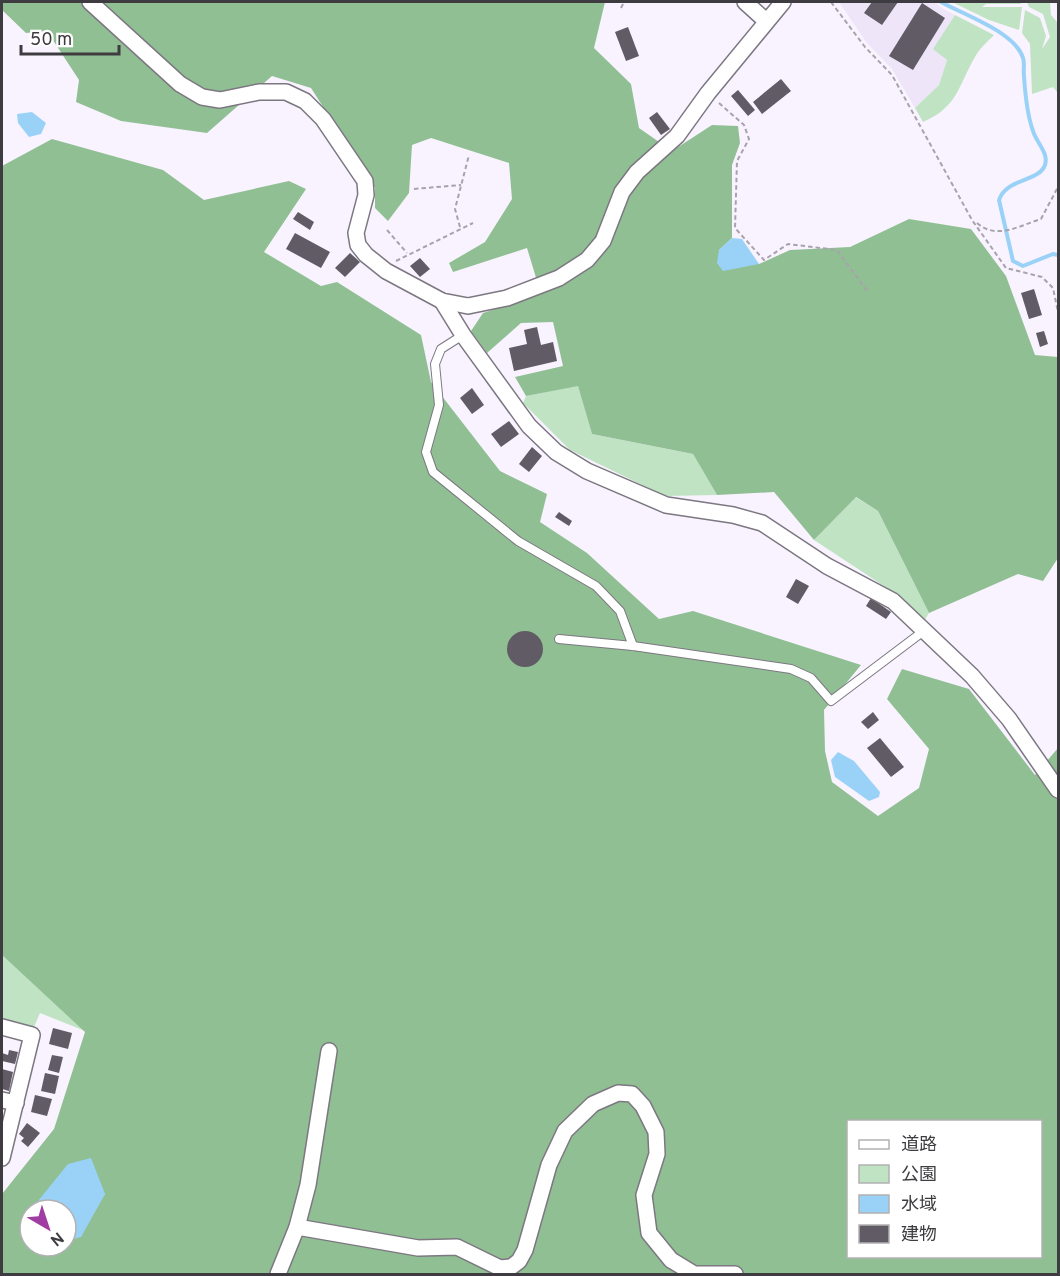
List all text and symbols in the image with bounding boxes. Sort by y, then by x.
scale bar [21,18,118,56]
text: 50 m [30,29,72,52]
legend [847,1120,1042,1258]
text: 道路 [901,1134,937,1157]
text: 公園 [901,1164,937,1187]
text: 水域 [901,1194,937,1217]
north arrow [18,1198,78,1258]
text: 建物 [901,1224,937,1247]
text: N [45,1227,67,1249]

